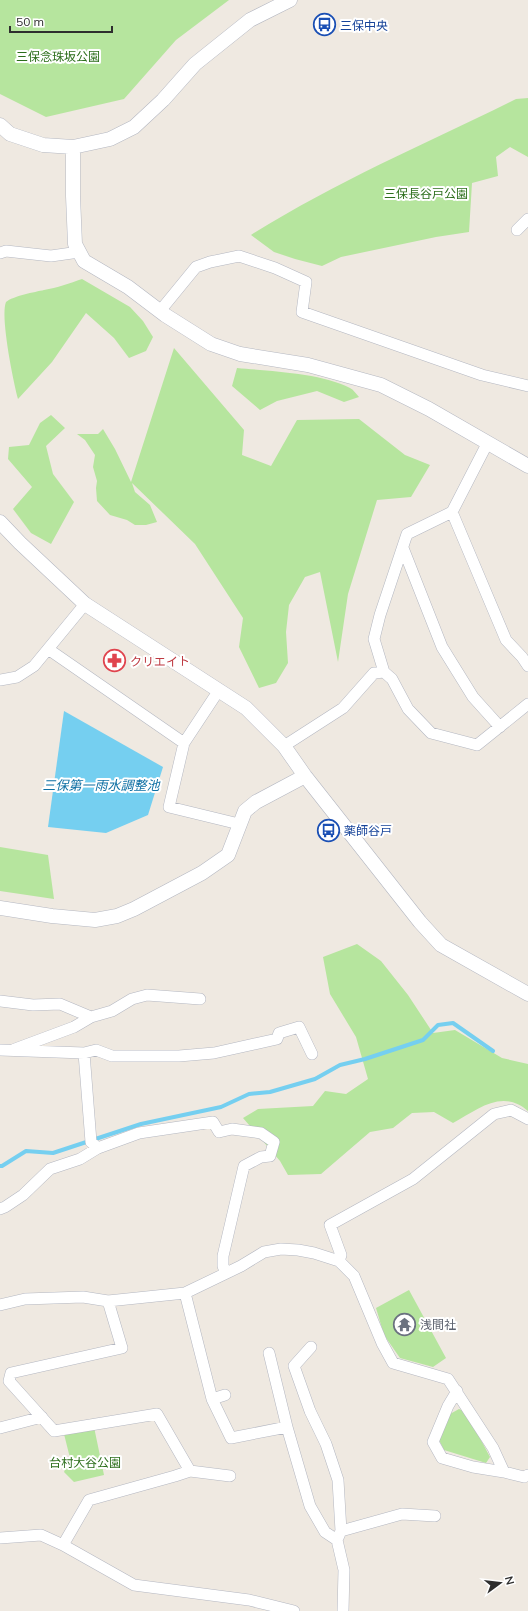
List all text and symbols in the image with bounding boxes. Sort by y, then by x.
scale bar [10,8,112,34]
bus stop icon: 三保中央 [312,12,338,38]
text: 50 m [16,14,44,29]
place label: 三保中央 [340,18,388,33]
park label: 三保念珠坂公園 [16,49,100,64]
park label: 三保長谷戸公園 [384,186,468,201]
pharmacy icon: クリエイト [102,648,128,674]
place label: クリエイト [130,654,190,669]
water label: 三保第一雨水調整池 [42,777,161,793]
bus stop icon: 薬師谷戸 [315,817,341,843]
place label: 薬師谷戸 [344,823,392,838]
temple icon: 浅間社 [392,1311,418,1337]
place label: 浅間社 [420,1317,456,1332]
park label: 台村大谷公園 [49,1455,121,1470]
north arrow [480,1563,520,1603]
text: N [502,1575,517,1586]

